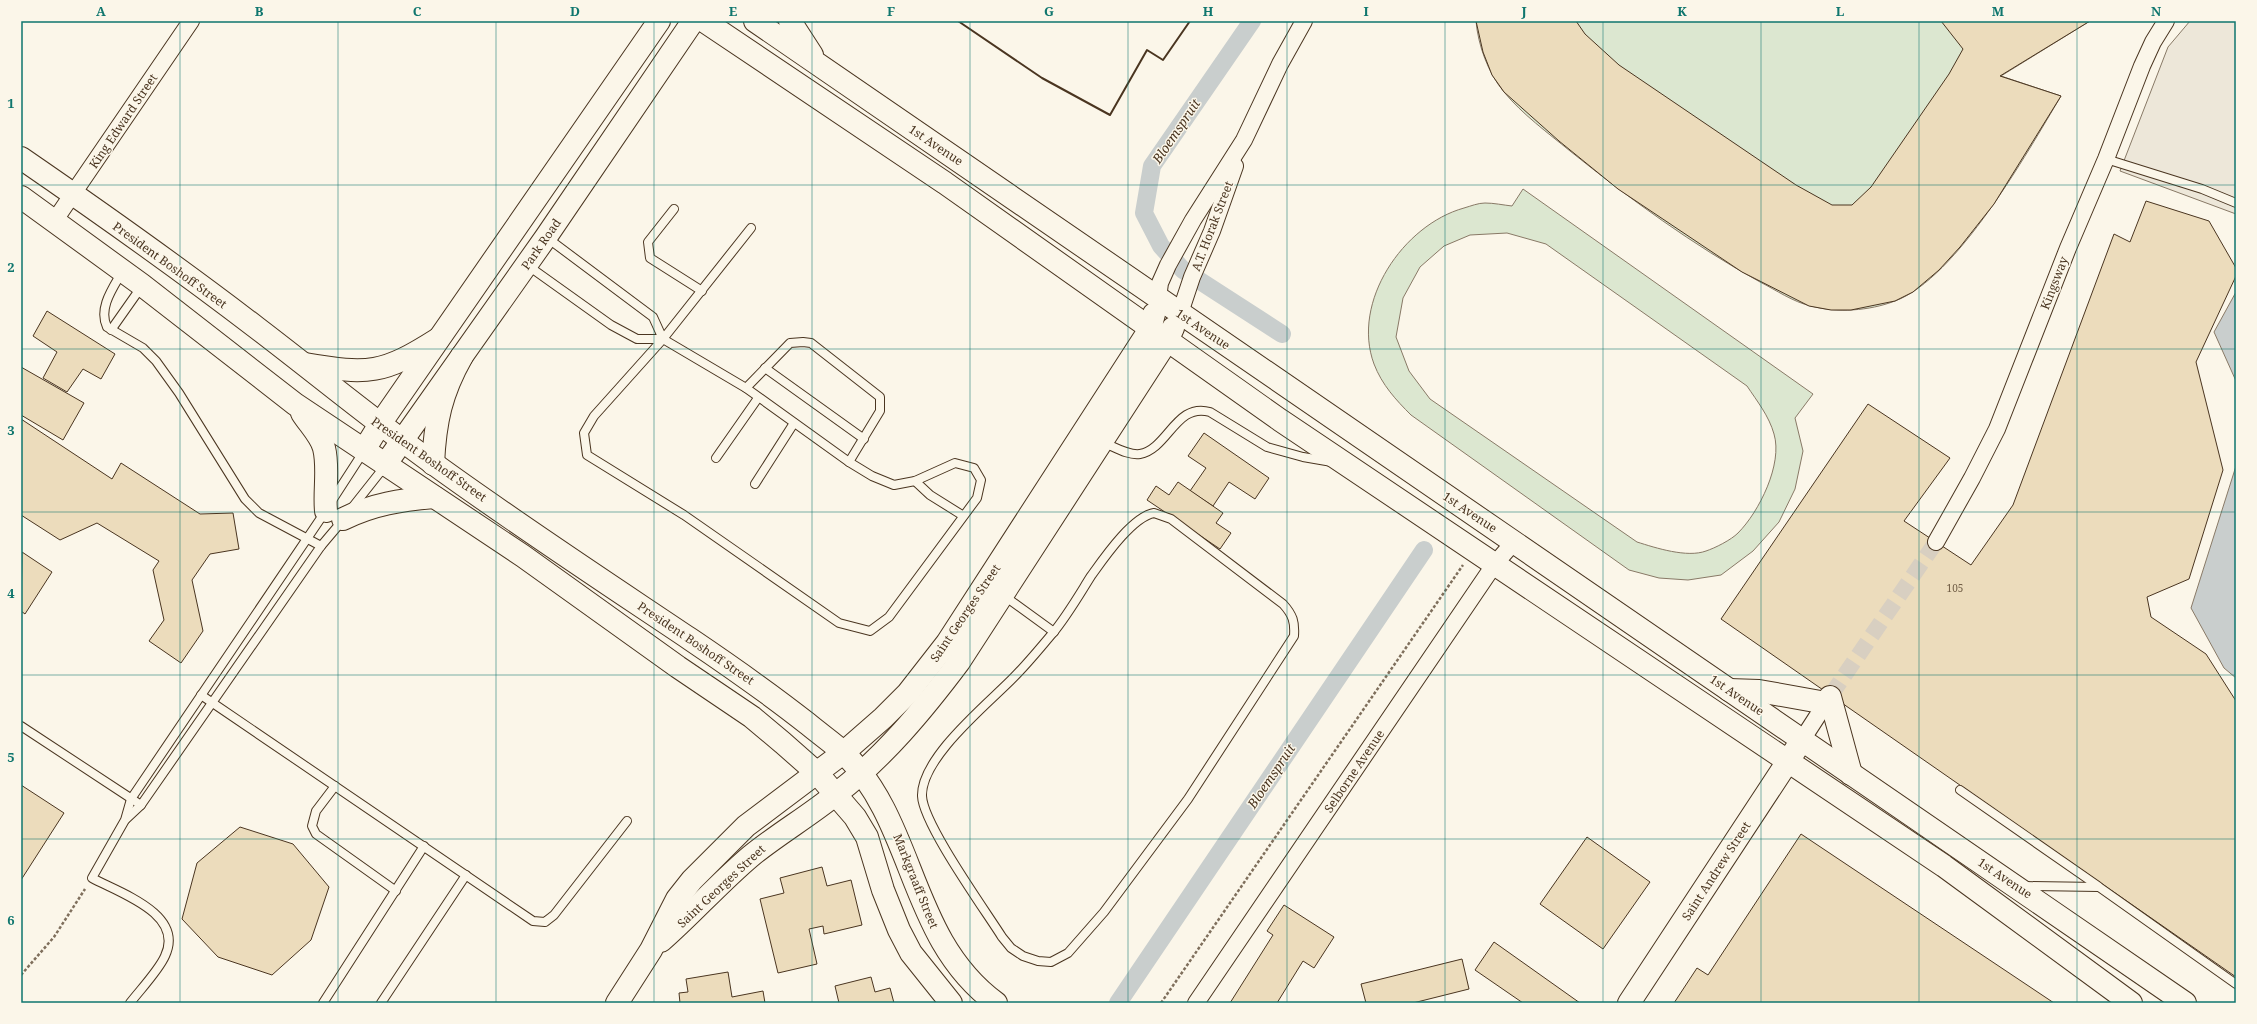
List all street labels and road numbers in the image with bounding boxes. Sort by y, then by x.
street label: King Edward Street [85,70,161,172]
street label: 1st Avenue [905,121,967,169]
street label: A.T. Horak Street [1187,179,1237,273]
street label: Park Road [517,215,565,273]
street label: President Boshoff Street [109,218,231,312]
street label: Kingsway [2036,254,2072,312]
street label: 1st Avenue [1172,305,1234,353]
street label: President Boshoff Street [368,413,490,505]
street label: 1st Avenue [1439,488,1501,536]
street label: Saint Georges Street [926,561,1004,665]
street label: President Boshoff Street [634,598,758,688]
street label: 1st Avenue [1706,671,1768,719]
street label: Selborne Avenue [1320,726,1388,816]
street label: Saint Andrew Street [1678,818,1754,924]
street label: Markgraaff Street [889,831,943,931]
street label: Saint Georges Street [673,841,769,931]
street label: 1st Avenue [1974,854,2036,902]

